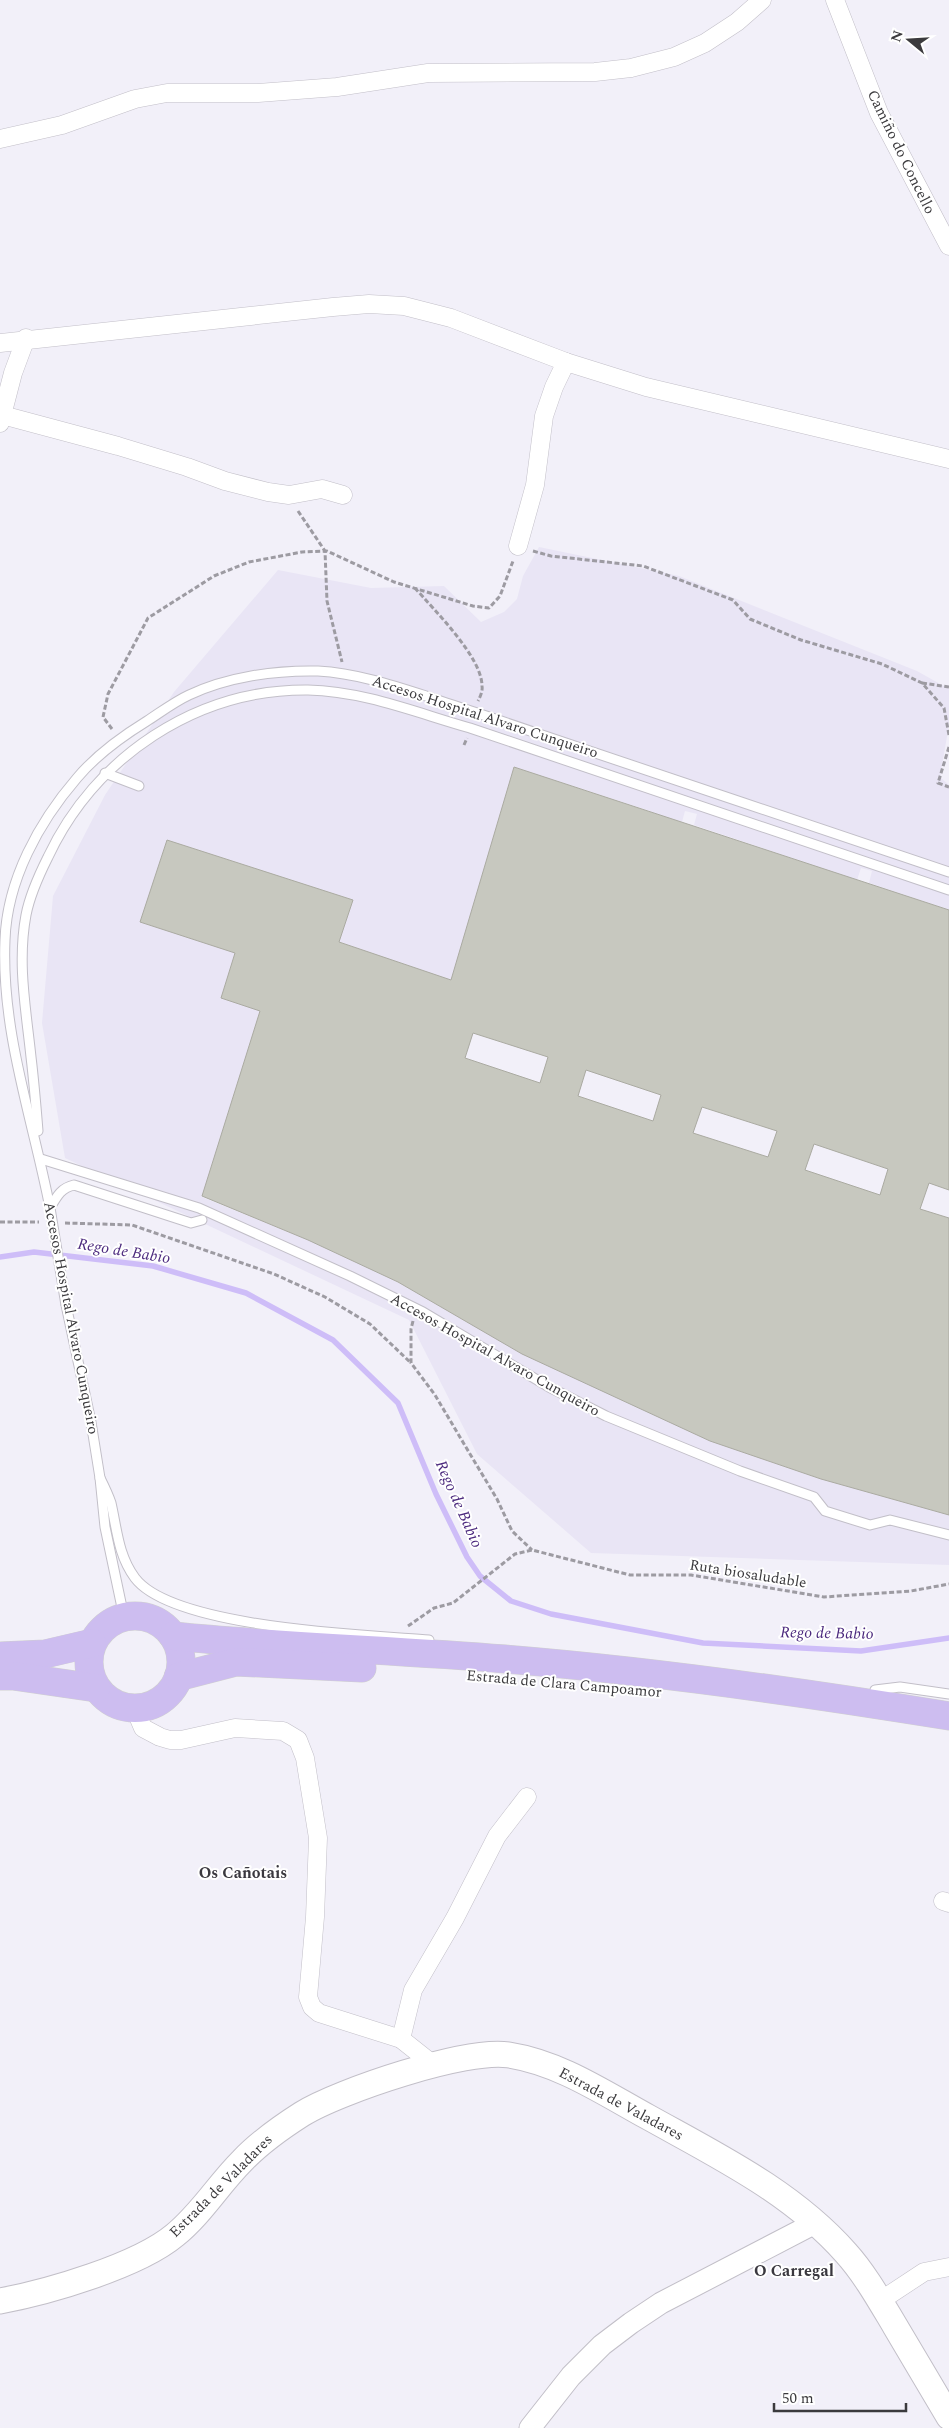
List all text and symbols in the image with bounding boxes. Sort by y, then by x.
north arrow [884,15,934,65]
text: N [885,27,909,45]
street label: Camiño do Concello [861,86,941,218]
street label: Accesos Hospital Alvaro Cunqueiro [369,669,601,765]
street label: Accesos Hospital Alvaro Cunqueiro [37,1200,105,1436]
water label: Rego de Babio [76,1232,172,1270]
street label: Accesos Hospital Alvaro Cunqueiro [386,1288,604,1422]
water label: Rego de Babio [429,1456,489,1552]
street label: Ruta biosaludable [688,1553,808,1595]
water label: Rego de Babio [780,1620,874,1646]
street label: Estrada de Clara Campoamor [465,1664,663,1704]
district label: Os Cañotais [199,1861,287,1885]
street label: Estrada de Valadares [554,2061,688,2147]
street label: Estrada de Valadares [164,2129,278,2243]
district label: O Carregal [754,2259,834,2283]
scale bar [774,2380,906,2412]
text: 50 m [782,2387,814,2410]

